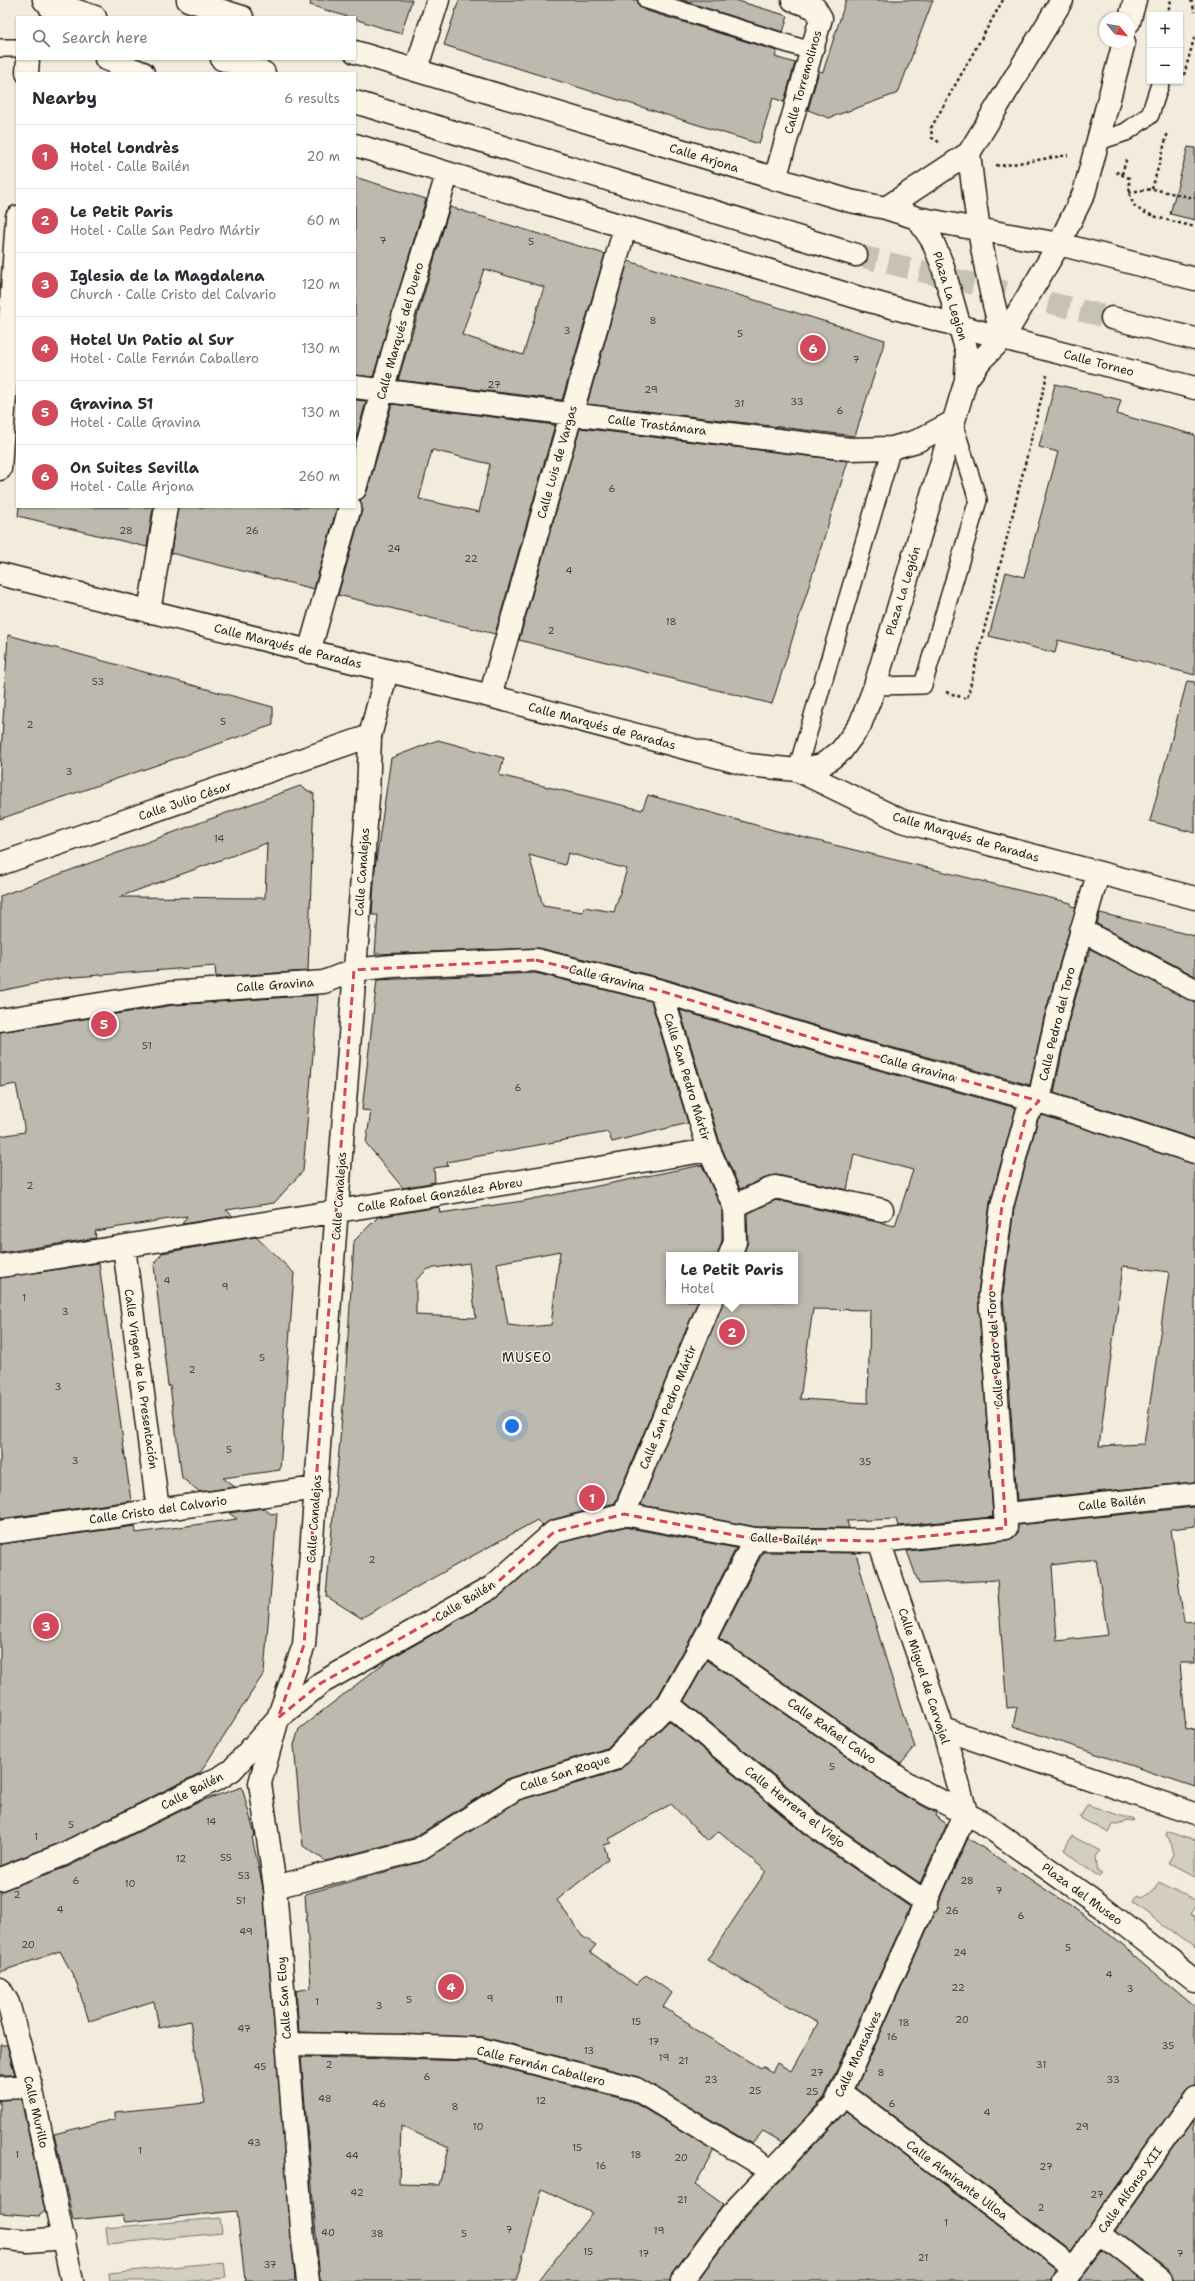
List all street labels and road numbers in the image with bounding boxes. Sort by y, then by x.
street label: Calle Torremolinos [781,28,825,136]
street label: Calle Arjona [667,140,741,176]
street label: Plaza La Legion [929,249,971,343]
street label: Calle Marqués del Duero [373,260,427,402]
street label: Calle Torneo [1062,346,1136,380]
street label: Calle Luis de Vargas [533,403,581,521]
street label: Calle Trastámara [607,411,708,439]
street label: Plaza La Legión [882,544,924,638]
street label: Calle Marqués de Paradas [212,620,364,672]
street label: Calle Marqués de Paradas [526,699,678,753]
street label: Calle Julio César [136,778,234,824]
street label: Calle Marqués de Paradas [891,808,1041,866]
street label: Calle Canalejas [351,827,373,917]
street label: Calle Gravina [567,961,647,995]
street label: Calle Pedro del Toro [1035,965,1079,1083]
street label: Calle Gravina [236,974,315,996]
street label: Calle San Pedro Mártir [660,1011,714,1143]
street label: Calle Gravina [878,1050,958,1086]
street label: Calle Canalejas [328,1151,350,1241]
street label: Calle Rafael González Abreu [356,1174,524,1216]
street label: Calle Virgen de la Presentación [120,1288,162,1470]
street label: Calle Pedro del Toro [983,1290,1007,1408]
street label: Calle San Pedro Mártir [636,1342,700,1472]
street label: Calle Canalejas [303,1474,325,1564]
street label: Calle Bailén [1077,1491,1147,1515]
street label: Calle Cristo del Calvario [88,1492,228,1528]
street label: Calle Bailén [750,1529,818,1549]
street label: Calle Bailén [432,1577,498,1625]
street label: Calle Miguel de Carvajal [894,1606,954,1746]
street label: Calle Rafael Calvo [784,1694,880,1768]
street label: Calle San Roque [518,1751,612,1795]
street label: Calle Herrera el Viejo [741,1763,849,1851]
street label: Calle Bailén [158,1768,226,1814]
street label: Plaza del Museo [1038,1859,1126,1929]
street label: Calle San Eloy [273,1956,295,2040]
street label: Calle Monsalves [831,2008,885,2100]
street label: Calle Fernán Caballero [475,2042,607,2090]
street label: Calle Murillo [20,2074,52,2150]
street label: Calle Almirante Ulloa [903,2136,1012,2224]
street label: Calle Alfonso XII [1094,2143,1166,2236]

